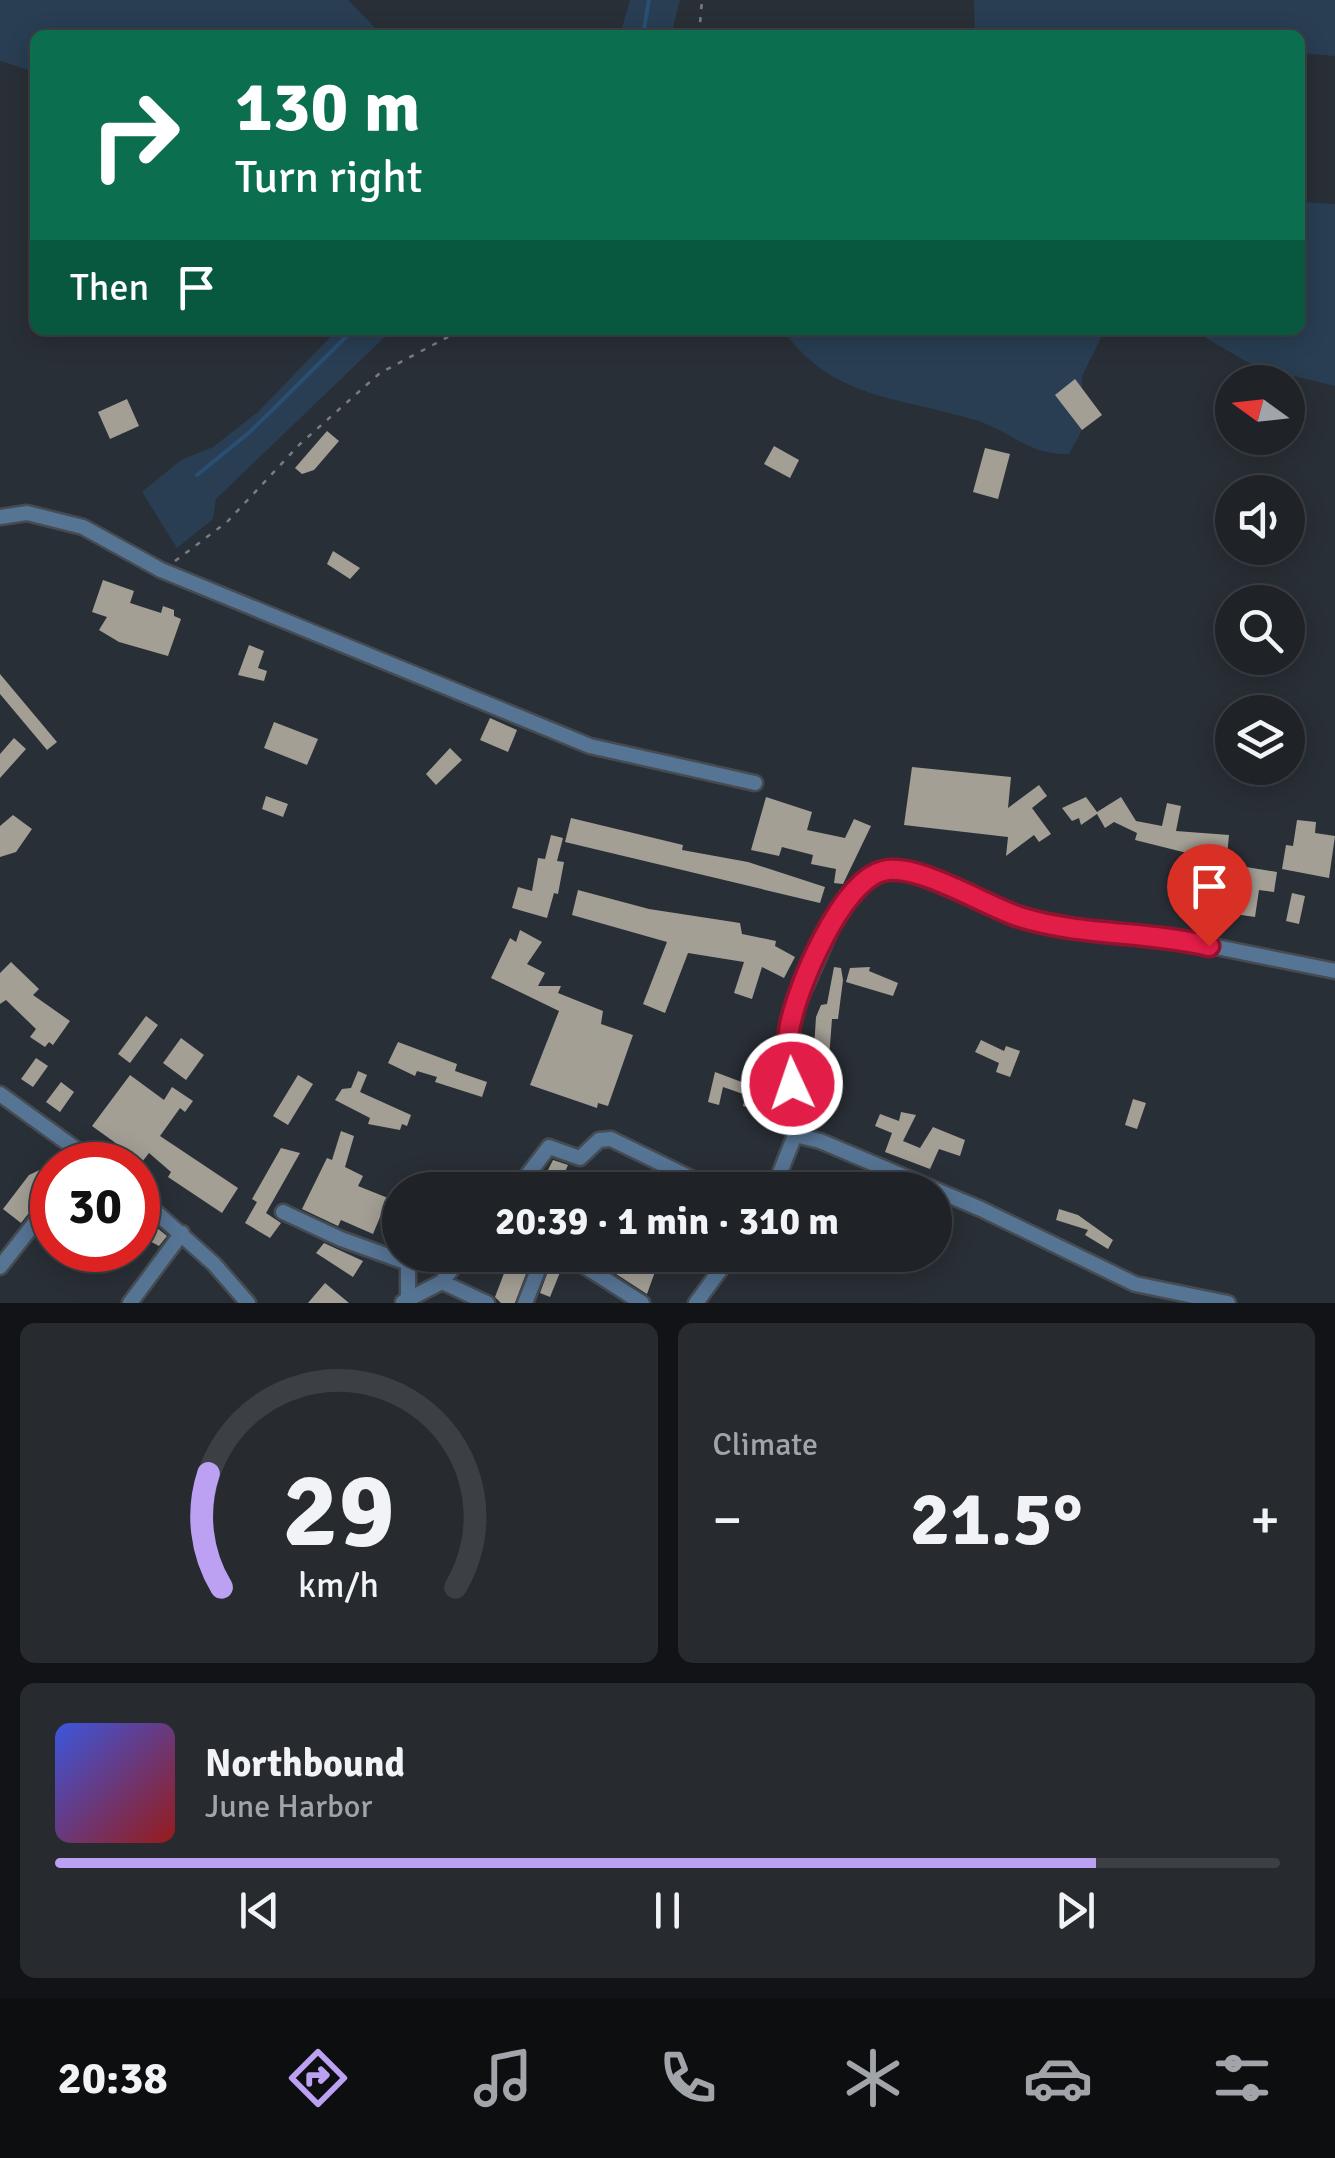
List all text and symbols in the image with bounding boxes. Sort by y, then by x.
text: 130 m [235,64,420,150]
icon: right [70,70,200,200]
text: Turn right [235,150,423,205]
icon: arrive [169,260,224,315]
text: Then [70,264,149,311]
north arrow [1215,365,1305,455]
map controls [1215,365,1305,785]
button: sound [1215,475,1305,565]
button: search [1215,585,1305,675]
button: layers [1215,695,1305,785]
pin [1167,844,1252,947]
icon: arrive [1182,859,1237,914]
position arrow [740,1032,844,1136]
speed limit sign: 30 [30,1142,160,1272]
text: 20:39 · 1 min · 310 m [495,1198,839,1245]
text: Climate [713,1425,818,1464]
text: 29 [283,1447,395,1575]
text: 21.5° [910,1473,1083,1566]
text: − [713,1486,742,1554]
text: + [1250,1486,1280,1554]
text: km/h [298,1563,379,1607]
text: Northbound [205,1740,405,1787]
text: June Harbor [205,1787,372,1826]
icon: previous [232,1883,287,1938]
icon: pause [640,1883,695,1938]
icon: next [1048,1883,1103,1938]
icon: directions [283,2043,353,2113]
icon: music [468,2043,538,2113]
icon: phone [653,2043,723,2113]
icon: climate [838,2043,908,2113]
icon: car [1023,2043,1093,2113]
icon: filters [1207,2043,1277,2113]
text: 20:38 [57,2051,168,2106]

